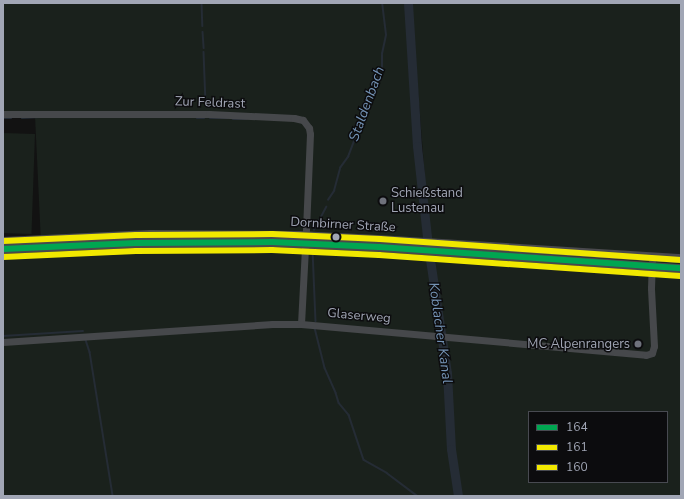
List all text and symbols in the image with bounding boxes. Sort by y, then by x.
water label: Staldenbach [346,64,388,144]
street label: Zur Feldrast [175,94,245,112]
place label: Schießstand Lustenau [391,186,463,217]
marker: Schießstand Lustenau [378,196,388,206]
street label: Dornbirner Straße [290,214,396,236]
unlabelled marker [331,232,341,242]
water label: Koblacher Kanal [425,281,455,385]
street label: Glaserweg [327,305,391,327]
place label: MC Alpenrangers [527,336,630,352]
marker: MC Alpenrangers [633,339,643,349]
legend [528,411,668,483]
text: 164 [566,419,588,435]
text: 161 [566,439,588,455]
text: 160 [566,459,588,475]

